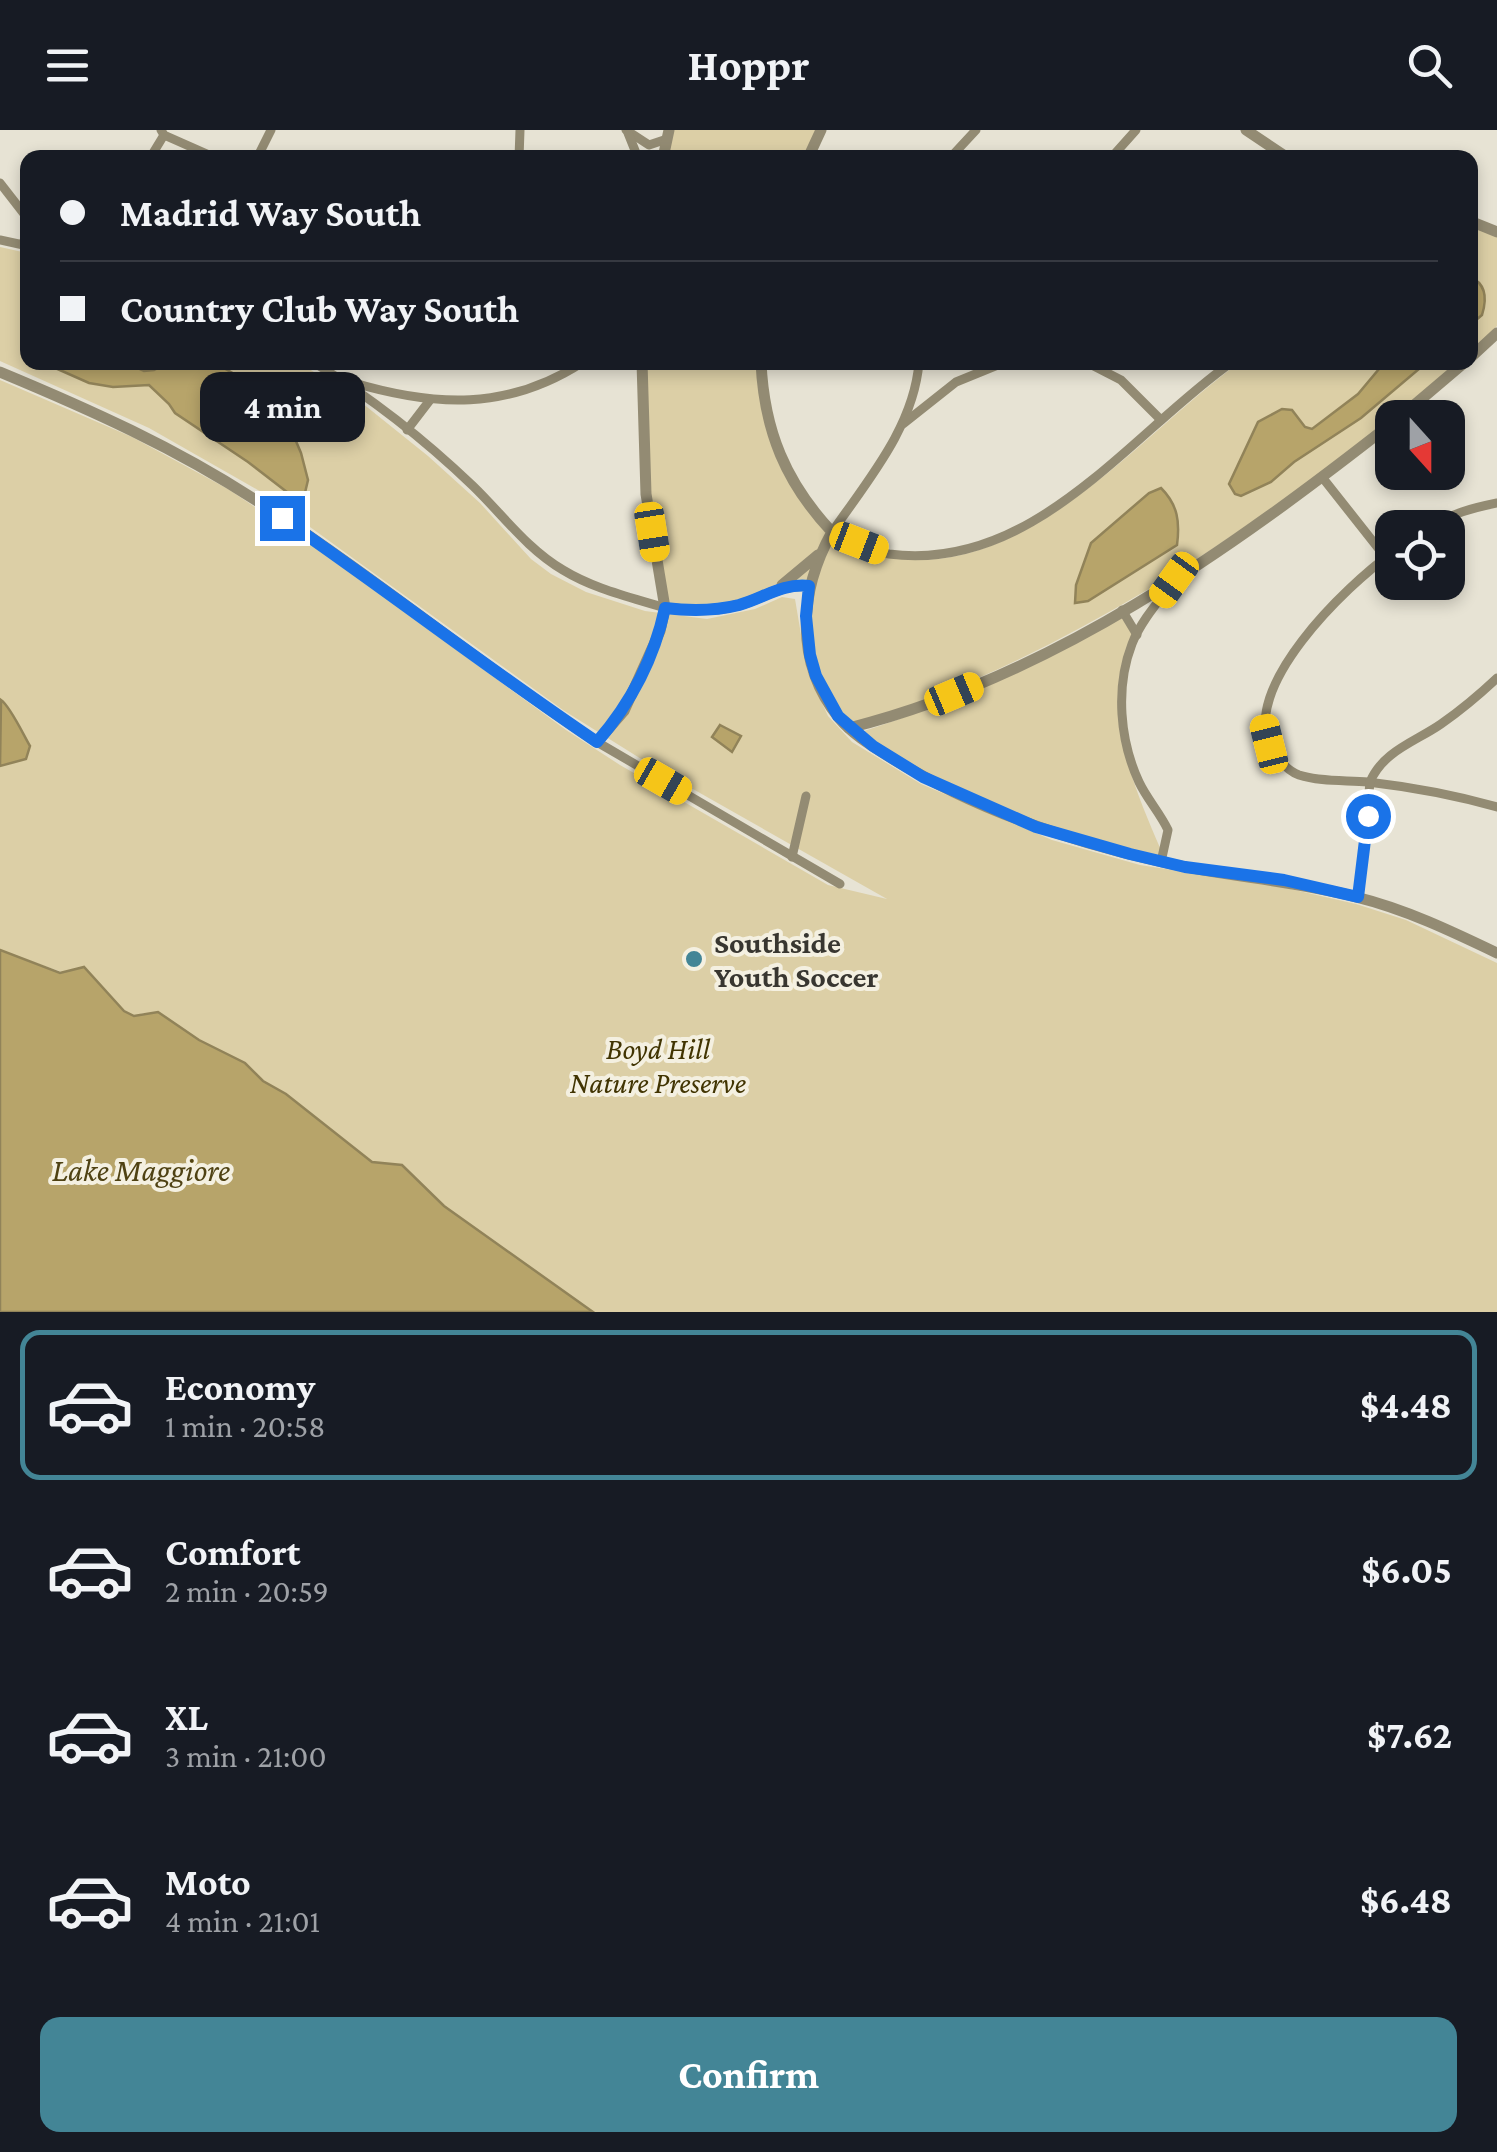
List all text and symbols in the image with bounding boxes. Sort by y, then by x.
icon: menu [40,38,95,93]
icon: search [1402,38,1457,93]
text: Hoppr [688,40,809,90]
text: Madrid Way South [120,192,421,234]
text: Country Club Way South [120,288,519,330]
callout: 4 min [200,373,364,443]
text: 4 min [243,389,322,425]
north arrow [1375,400,1465,490]
map controls [1375,400,1465,600]
route end [260,496,305,541]
car [632,500,672,564]
button: locate [1375,510,1465,600]
car [826,518,892,568]
car [1144,547,1204,613]
car [921,668,987,720]
car [1247,711,1291,777]
car [630,753,696,809]
route start [1346,794,1391,839]
place label: Southside Youth Soccer [714,926,878,993]
marker: Southside Youth Soccer [683,948,705,970]
park label: Boyd Hill Nature Preserve [570,1032,746,1099]
water label: Lake Maggiore [52,1152,230,1188]
icon: car [45,1360,135,1450]
text: Economy [165,1366,315,1408]
text: $4.48 [1360,1384,1452,1426]
text: 1 min · 20:58 [165,1408,326,1444]
icon: car [45,1525,135,1615]
text: Comfort [165,1531,301,1573]
text: $6.05 [1361,1549,1452,1591]
text: 2 min · 20:59 [165,1573,329,1609]
icon: car [45,1690,135,1780]
text: XL [165,1696,208,1738]
text: $7.62 [1367,1714,1452,1756]
text: 3 min · 21:00 [165,1738,327,1774]
icon: car [45,1855,135,1945]
text: Moto [165,1861,251,1903]
text: $6.48 [1360,1879,1452,1921]
text: 4 min · 21:01 [165,1903,320,1939]
button: Confirm [40,2017,1457,2132]

